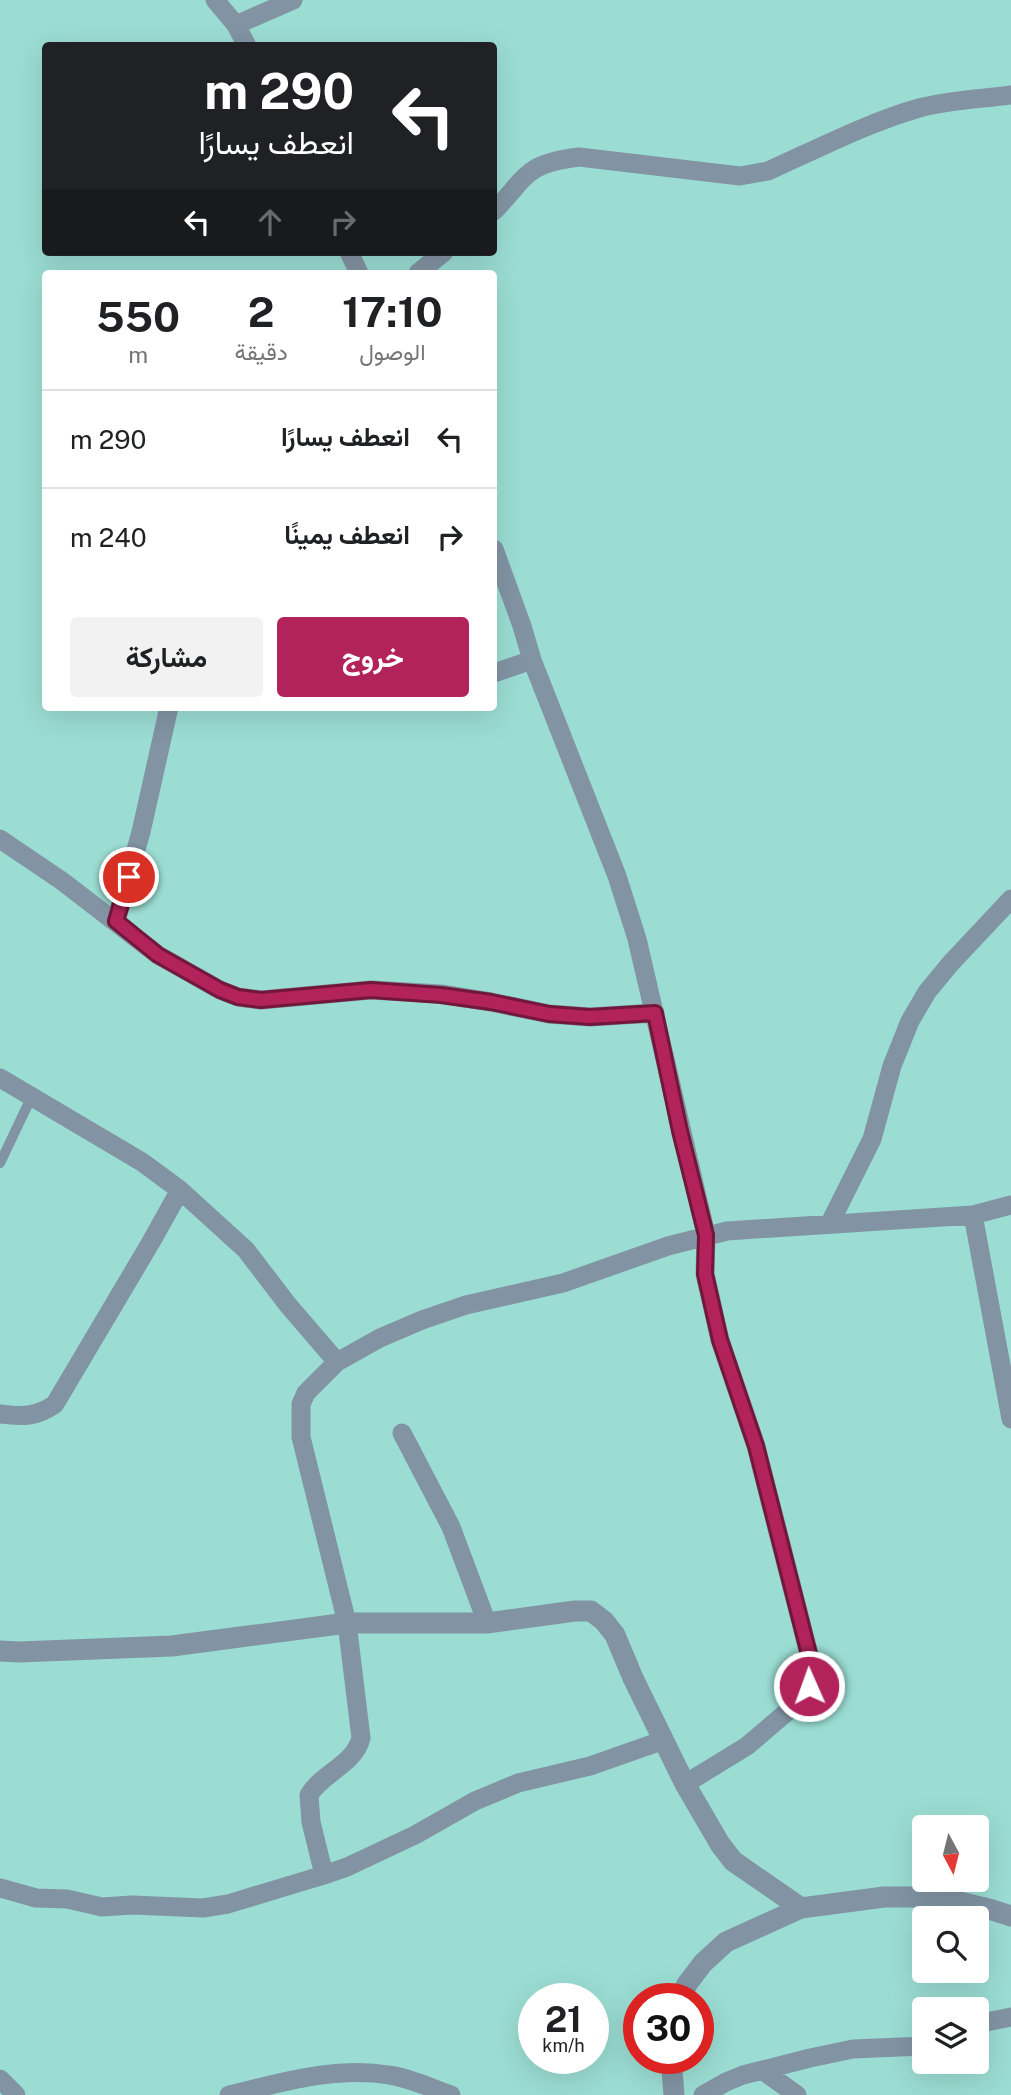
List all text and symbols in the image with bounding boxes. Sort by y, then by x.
text: 290 m [204,62,354,120]
icon: left [378,70,469,161]
text: انعطف يسارًا [198,124,354,161]
icon: left [178,203,216,241]
icon: ahead [251,203,289,241]
icon: right [324,203,362,241]
text: 2 [248,287,274,336]
text: 17:10 [342,287,443,336]
text: 550 [96,292,180,341]
text: دقيقة [234,338,288,365]
text: الوصول [359,338,426,365]
text: m [128,341,148,368]
icon: left [431,420,469,458]
text: انعطف يسارًا [281,421,410,452]
text: 290 m [70,424,146,455]
icon: right [431,518,469,556]
text: انعطف يمينًا [284,519,410,550]
text: 240 m [70,522,147,553]
button: مشاركة [70,617,263,697]
button: خروج [277,617,469,697]
pin [99,847,159,907]
icon: arrive [110,858,148,896]
position arrow [772,1649,846,1723]
north arrow [912,1815,989,1892]
map controls [912,1815,989,2074]
button: search [912,1906,989,1983]
speed limit sign: 30 [623,1983,714,2074]
button: layers [912,1997,989,2074]
text: 21 [545,1999,582,2040]
text: km/h [542,2035,585,2056]

